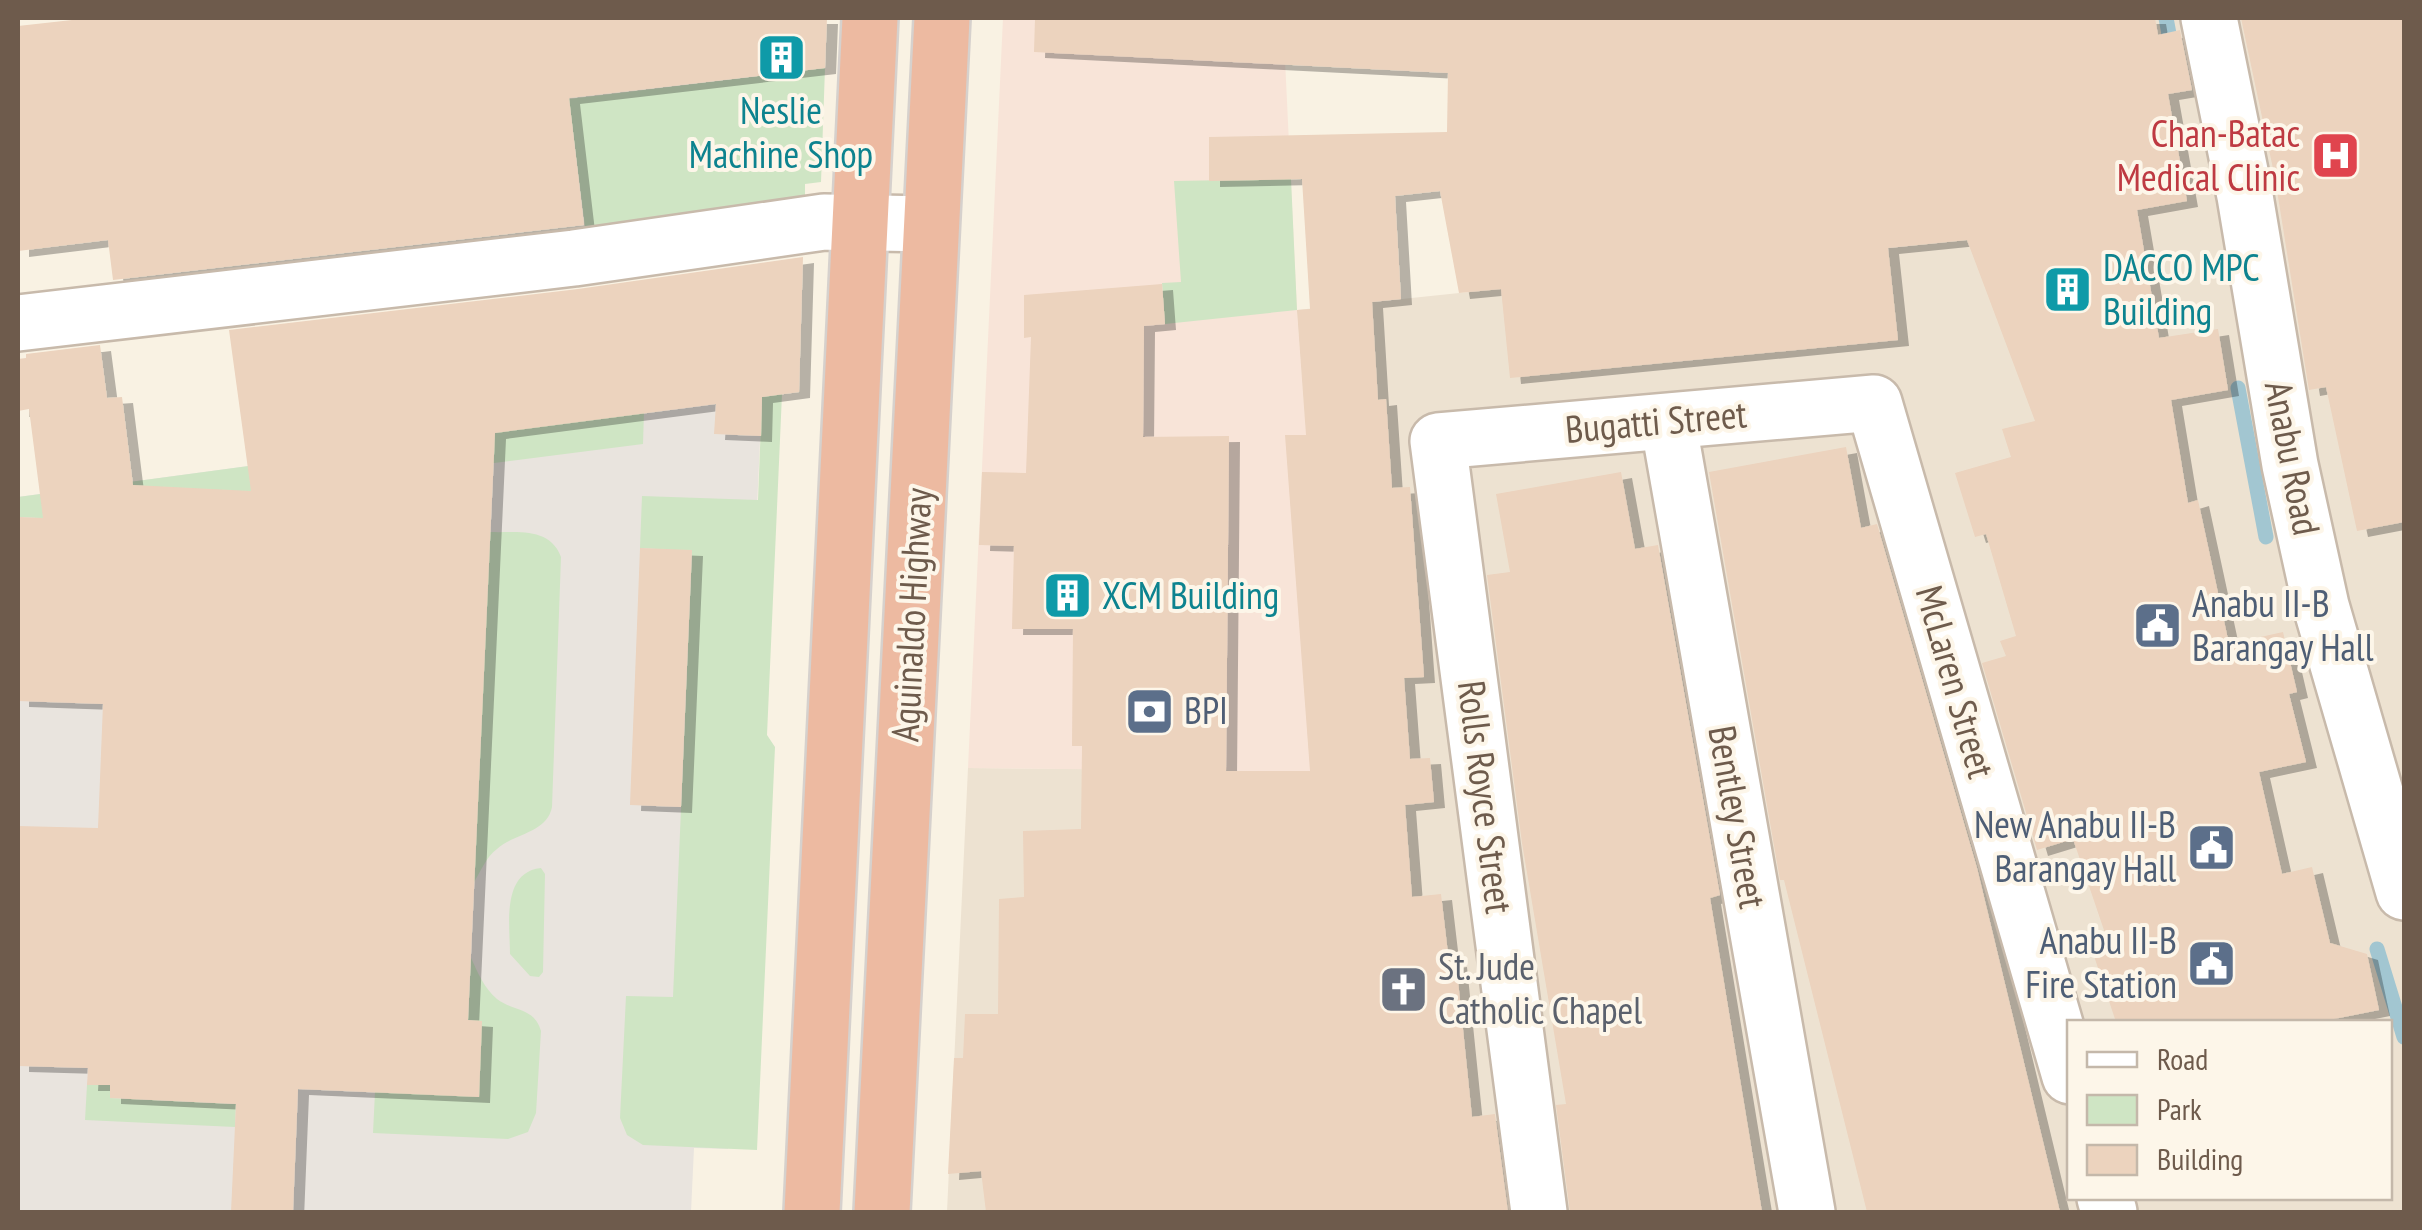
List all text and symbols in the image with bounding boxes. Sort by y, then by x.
building icon: Neslie Machine Shop [755,31,807,83]
place label: Neslie Machine Shop [689,85,873,178]
place label: Chan-Batac Medical Clinic [2117,108,2300,201]
hospital icon: Chan-Batac Medical Clinic [2309,130,2361,182]
place label: DACCO MPC Building [2103,242,2260,335]
building icon: DACCO MPC Building [2042,264,2094,316]
street label: Anabu Road [2255,377,2332,539]
street label: Bugatti Street [1563,388,1749,453]
street label: Aguinaldo Highway [879,486,942,743]
building icon: XCM Building [1041,570,1093,622]
place label: XCM Building [1102,570,1279,619]
place label: Anabu II-B Barangay Hall [2192,578,2374,671]
street label: McLaren Street [1906,580,2007,784]
public building icon: Anabu II-B Barangay Hall [2131,600,2183,652]
street label: Rolls Royce Street [1448,678,1525,917]
bank icon: BPI [1123,685,1175,737]
place label: BPI [1184,685,1228,734]
street label: Bentley Street [1698,722,1779,912]
place label: New Anabu II-B Barangay Hall [1974,799,2176,892]
public building icon: New Anabu II-B Barangay Hall [2185,821,2237,873]
place label: Anabu II-B Fire Station [2025,915,2177,1008]
public building icon: Anabu II-B Fire Station [2186,937,2238,989]
place label: St. Jude Catholic Chapel [1438,941,1642,1034]
church icon: St. Jude Catholic Chapel [1377,963,1429,1015]
legend [2067,1020,2392,1200]
text: Road [2157,1039,2208,1078]
text: Park [2157,1089,2202,1128]
text: Building [2157,1139,2243,1178]

